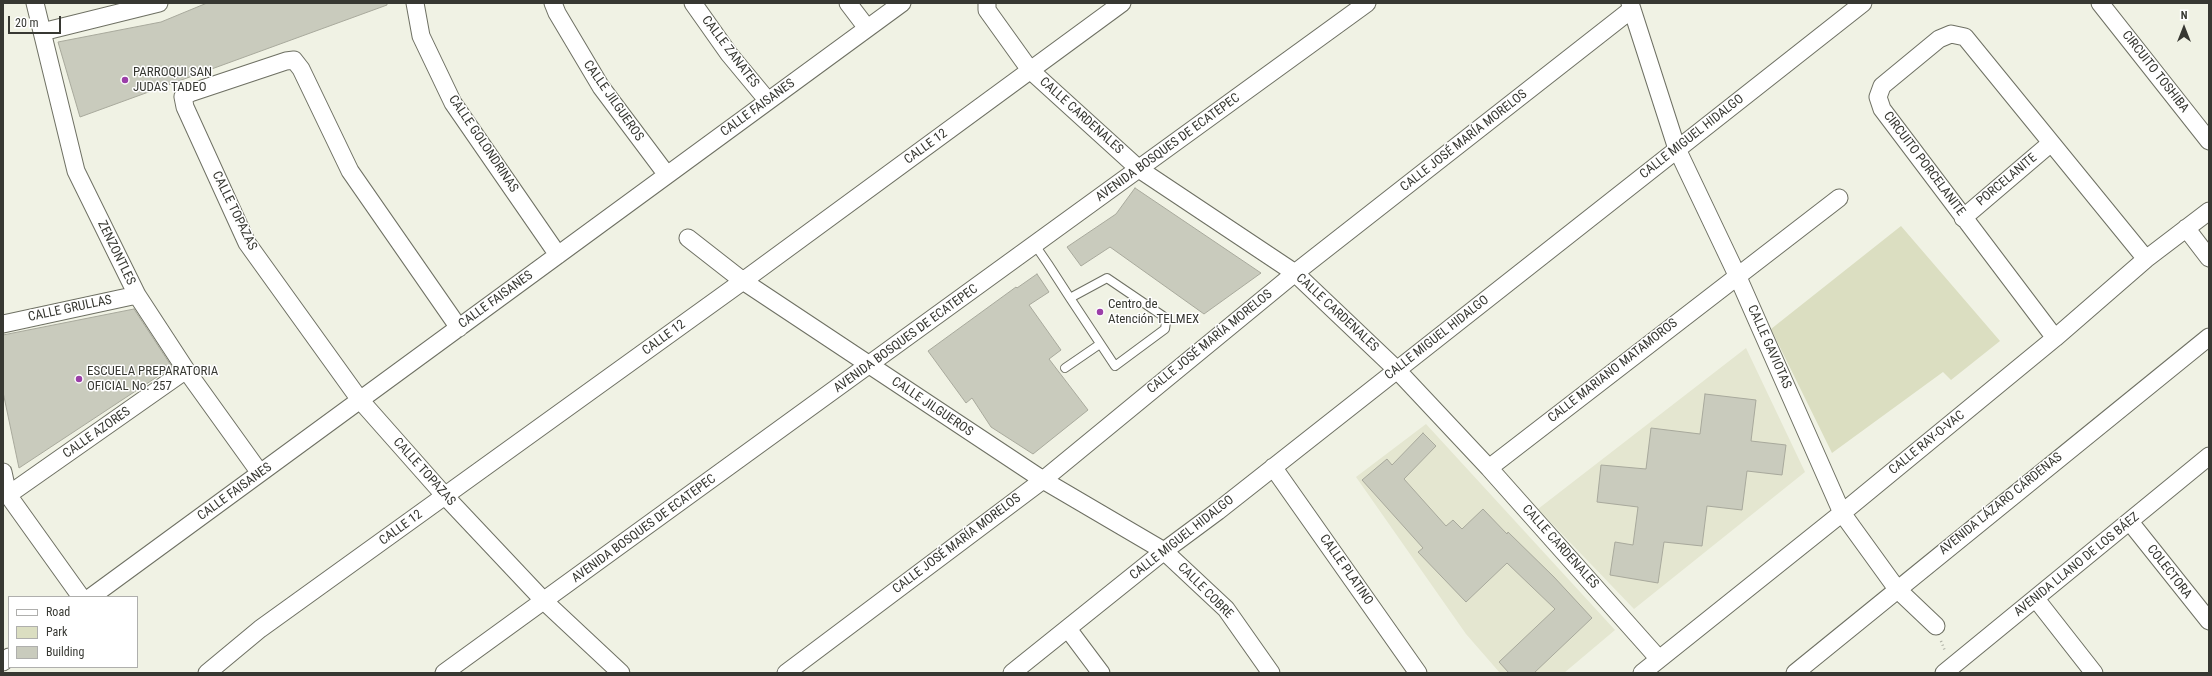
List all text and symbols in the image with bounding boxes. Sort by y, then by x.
scale bar [10,8,63,34]
north arrow [2164,8,2204,48]
text: N [2181,9,2187,22]
street label: CALLE ZANATES [698,13,762,91]
text: 20 m [15,16,39,30]
street label: CIRCUITO TOSHIBA [2118,28,2192,116]
street label: CALLE JILGUEROS [579,58,647,144]
place label: PARROQUI SAN JUDAS TADEO [133,65,212,96]
street label: CALLE CARDENALES [1036,74,1126,158]
marker: PARROQUI SAN JUDAS TADEO [120,75,130,85]
street label: CALLE FAISANES [718,76,798,140]
street label: CALLE JOSÉ MARÍA MORELOS [1398,87,1530,195]
street label: AVENIDA BOSQUES DE ECATEPEC [1093,90,1243,206]
street label: CALLE GOLONDRINAS [445,92,521,196]
street label: CALLE MIGUEL HIDALGO [1637,92,1747,182]
street label: CIRCUITO PORCELANITE [1880,109,1968,219]
street label: CALLE 12 [901,126,951,168]
street label: PORCELANITE [1974,150,2040,210]
street label: CALLE TOPAZAS [208,169,260,253]
street label: ZENZONTLES [94,218,138,288]
street label: CALLE FAISANES [456,268,536,332]
street label: CALLE CARDENALES [1292,271,1382,355]
street label: AVENIDA BOSQUES DE ECATEPEC [831,281,981,397]
street label: CALLE JOSÉ MARÍA MORELOS [1144,287,1276,397]
street label: CALLE GRULLAS [27,293,113,325]
street label: CALLE MIGUEL HIDALGO [1382,293,1492,383]
place label: Centro de Atención TELMEX [1108,297,1199,328]
street label: CALLE GAVIOTAS [1744,303,1794,391]
marker: Centro de Atención TELMEX [1095,307,1105,317]
street label: CALLE MARIANO MATAMOROS [1545,316,1681,426]
street label: CALLE 12 [639,317,689,359]
place label: ESCUELA PREPARATORIA OFICIAL No. 257 [87,364,218,395]
marker: ESCUELA PREPARATORIA OFICIAL No. 257 [74,374,84,384]
street label: CALLE JILGUEROS [888,374,976,440]
street label: CALLE AZORES [60,404,134,462]
street label: CALLE RAY-O-VAC [1886,408,1968,478]
street label: CALLE TOPAZAS [389,435,459,509]
street label: AVENIDA LÁZARO CÁRDENAS [1936,450,2066,558]
street label: CALLE FAISANES [195,460,275,524]
street label: AVENIDA BOSQUES DE ECATEPEC [569,471,719,587]
street label: CALLE JOSÉ MARÍA MORELOS [890,491,1024,597]
street label: CALLE MIGUEL HIDALGO [1127,493,1237,583]
street label: CALLE CARDENALES [1518,502,1602,592]
street label: CALLE 12 [376,507,426,549]
street label: AVENIDA LLANO DE LOS BÁEZ [2011,510,2143,620]
street label: CALLE PLATINO [1316,532,1376,608]
street label: COLECTORA [2143,542,2195,602]
street label: CALLE COBRE [1174,560,1236,622]
legend [8,596,138,668]
text: Road [46,605,70,619]
text: Park [46,625,67,639]
text: Building [46,645,84,659]

